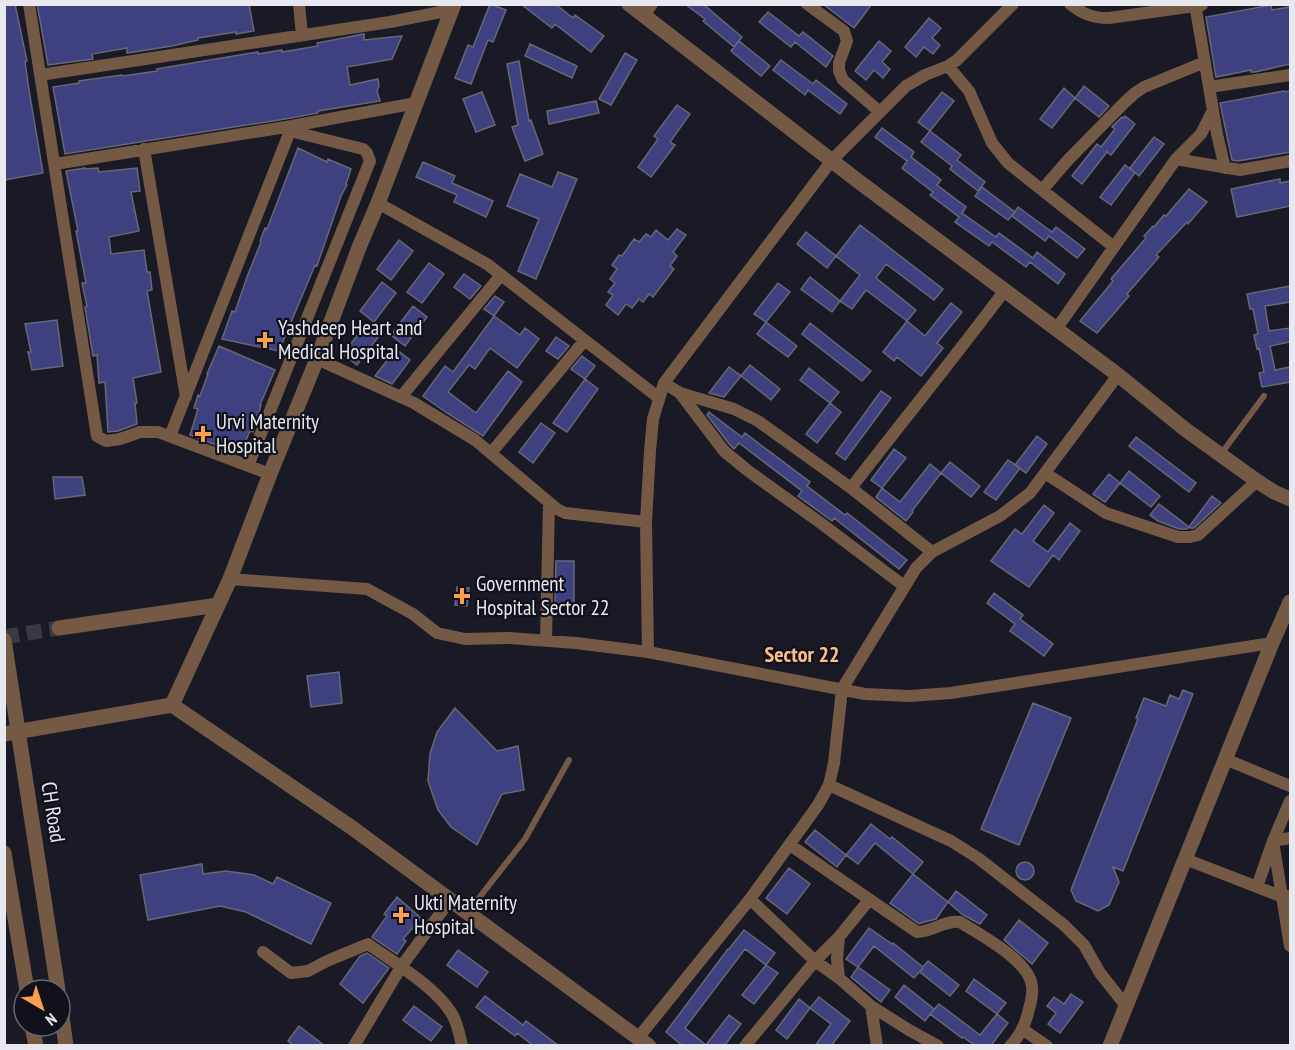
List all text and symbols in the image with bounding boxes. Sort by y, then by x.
place label: Yashdeep Heart and Medical Hospital [278,314,422,365]
marker: Yashdeep Heart and Medical Hospital [256,331,274,349]
place label: Urvi Maternity Hospital [216,408,319,459]
marker: Urvi Maternity Hospital [194,425,212,443]
place label: Government Hospital Sector 22 [476,570,609,621]
marker: Government Hospital Sector 22 [453,587,471,605]
district label: Sector 22 [765,640,839,668]
street label: CH Road [35,780,72,844]
place label: Ukti Maternity Hospital [414,889,517,940]
marker: Ukti Maternity Hospital [392,906,410,924]
north arrow [12,978,72,1038]
text: N [42,1009,61,1030]

